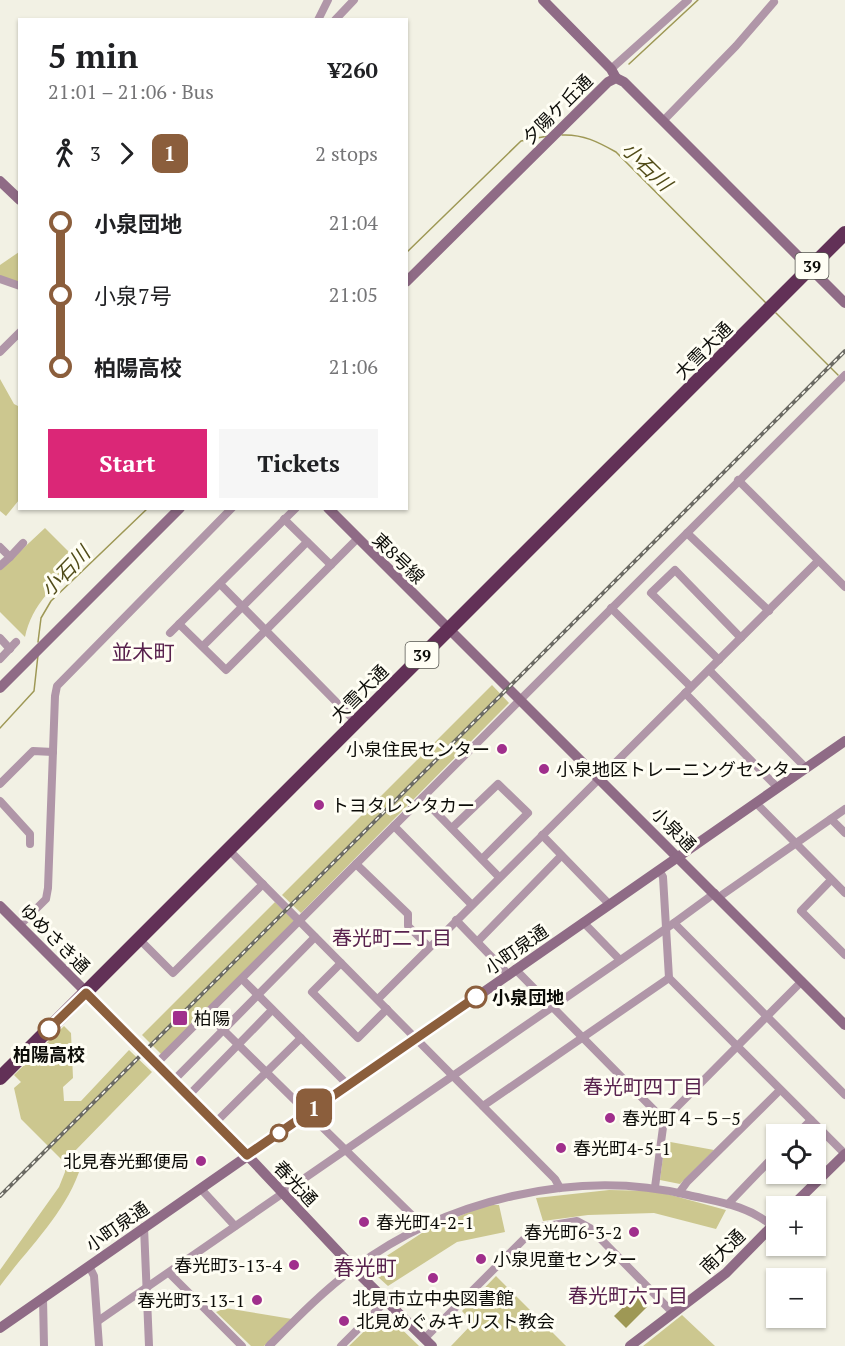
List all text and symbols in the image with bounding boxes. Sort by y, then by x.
text: 5 min [48,34,138,77]
text: ¥260 [328,55,378,84]
street label: 夕陽ケ丘通 [517,69,597,149]
text: 21:01 – 21:06 · Bus [48,78,214,105]
water label: 小石川 [616,135,679,198]
icon: walk [48,137,81,170]
icon: forward [110,137,143,170]
text: 1 [164,139,176,167]
text: 3 [90,140,101,167]
text: 2 stops [315,140,378,167]
text: 小泉団地 [94,209,182,238]
text: 21:04 [329,209,378,236]
road number: 39 [796,253,828,279]
text: 小泉7号 [94,281,172,310]
text: 21:05 [329,281,378,308]
street label: 大雪大通 [669,316,737,384]
text: 柏陽高校 [94,353,182,382]
text: 21:06 [329,353,378,380]
button: Start [48,429,207,498]
button: Tickets [219,429,378,498]
street label: 東8号線 [368,527,430,589]
water label: 小石川 [34,539,97,602]
district label: 並木町 [112,638,175,666]
road number: 39 [406,642,438,668]
street label: 大雪大通 [325,659,393,727]
place label: 小泉住民センター [346,737,490,761]
marker: 小泉住民センター [495,742,509,756]
place label: 小泉地区トレーニングセンター [556,757,808,781]
marker: 小泉地区トレーニングセンター [537,762,551,776]
place label: トヨタレンタカー [331,793,475,817]
marker: トヨタレンタカー [312,798,326,812]
street label: 小泉通 [646,801,702,857]
street label: ゆめさき通 [15,898,95,978]
street label: 小町泉通 [480,919,552,979]
district label: 春光町二丁目 [332,924,452,951]
place label: 小泉団地 [492,985,564,1009]
marker: 小泉団地 [465,986,487,1008]
place label: 柏陽 [194,1006,230,1030]
marker: 柏陽 [171,1009,189,1027]
marker: 柏陽高校 [38,1018,60,1040]
place label: 柏陽高校 [13,1042,85,1066]
district label: 春光町四丁目 [583,1073,703,1100]
line badge: 1 [294,1088,334,1128]
text: 1 [308,1094,320,1122]
place label: 春光町４−５−5 [622,1106,741,1130]
marker: 春光町４−５−5 [603,1111,617,1125]
unlabelled marker [270,1124,288,1142]
map controls [766,1124,826,1328]
button: locate [766,1124,826,1184]
place label: 春光町4-5-1 [573,1136,671,1160]
marker: 春光町4-5-1 [554,1141,568,1155]
place label: 北見春光郵便局 [63,1149,189,1173]
marker: 北見春光郵便局 [194,1154,208,1168]
street label: 春光通 [269,1155,323,1211]
street label: 小町泉通 [81,1196,153,1256]
button: + [766,1196,826,1256]
place label: 春光町4-2-1 [376,1210,474,1234]
marker: 春光町4-2-1 [357,1215,371,1229]
place label: 春光町6-3-2 [524,1220,622,1244]
street label: 南大通 [694,1224,750,1278]
marker: 春光町6-3-2 [627,1225,641,1239]
place label: 小泉児童センター [493,1247,637,1271]
marker: 小泉児童センター [474,1252,488,1266]
place label: 春光町3-13-4 [174,1253,282,1277]
district label: 春光町 [334,1253,397,1281]
marker: 春光町3-13-4 [287,1258,301,1272]
button: − [766,1268,826,1328]
marker: 北見市立中央図書館 [426,1271,440,1285]
district label: 春光町六丁目 [568,1282,688,1309]
place label: 北見市立中央図書館 [352,1286,514,1310]
place label: 春光町3-13-1 [137,1288,245,1312]
marker: 春光町3-13-1 [250,1293,264,1307]
place label: 北見めぐみキリスト教会 [356,1309,555,1333]
marker: 北見めぐみキリスト教会 [337,1314,351,1328]

